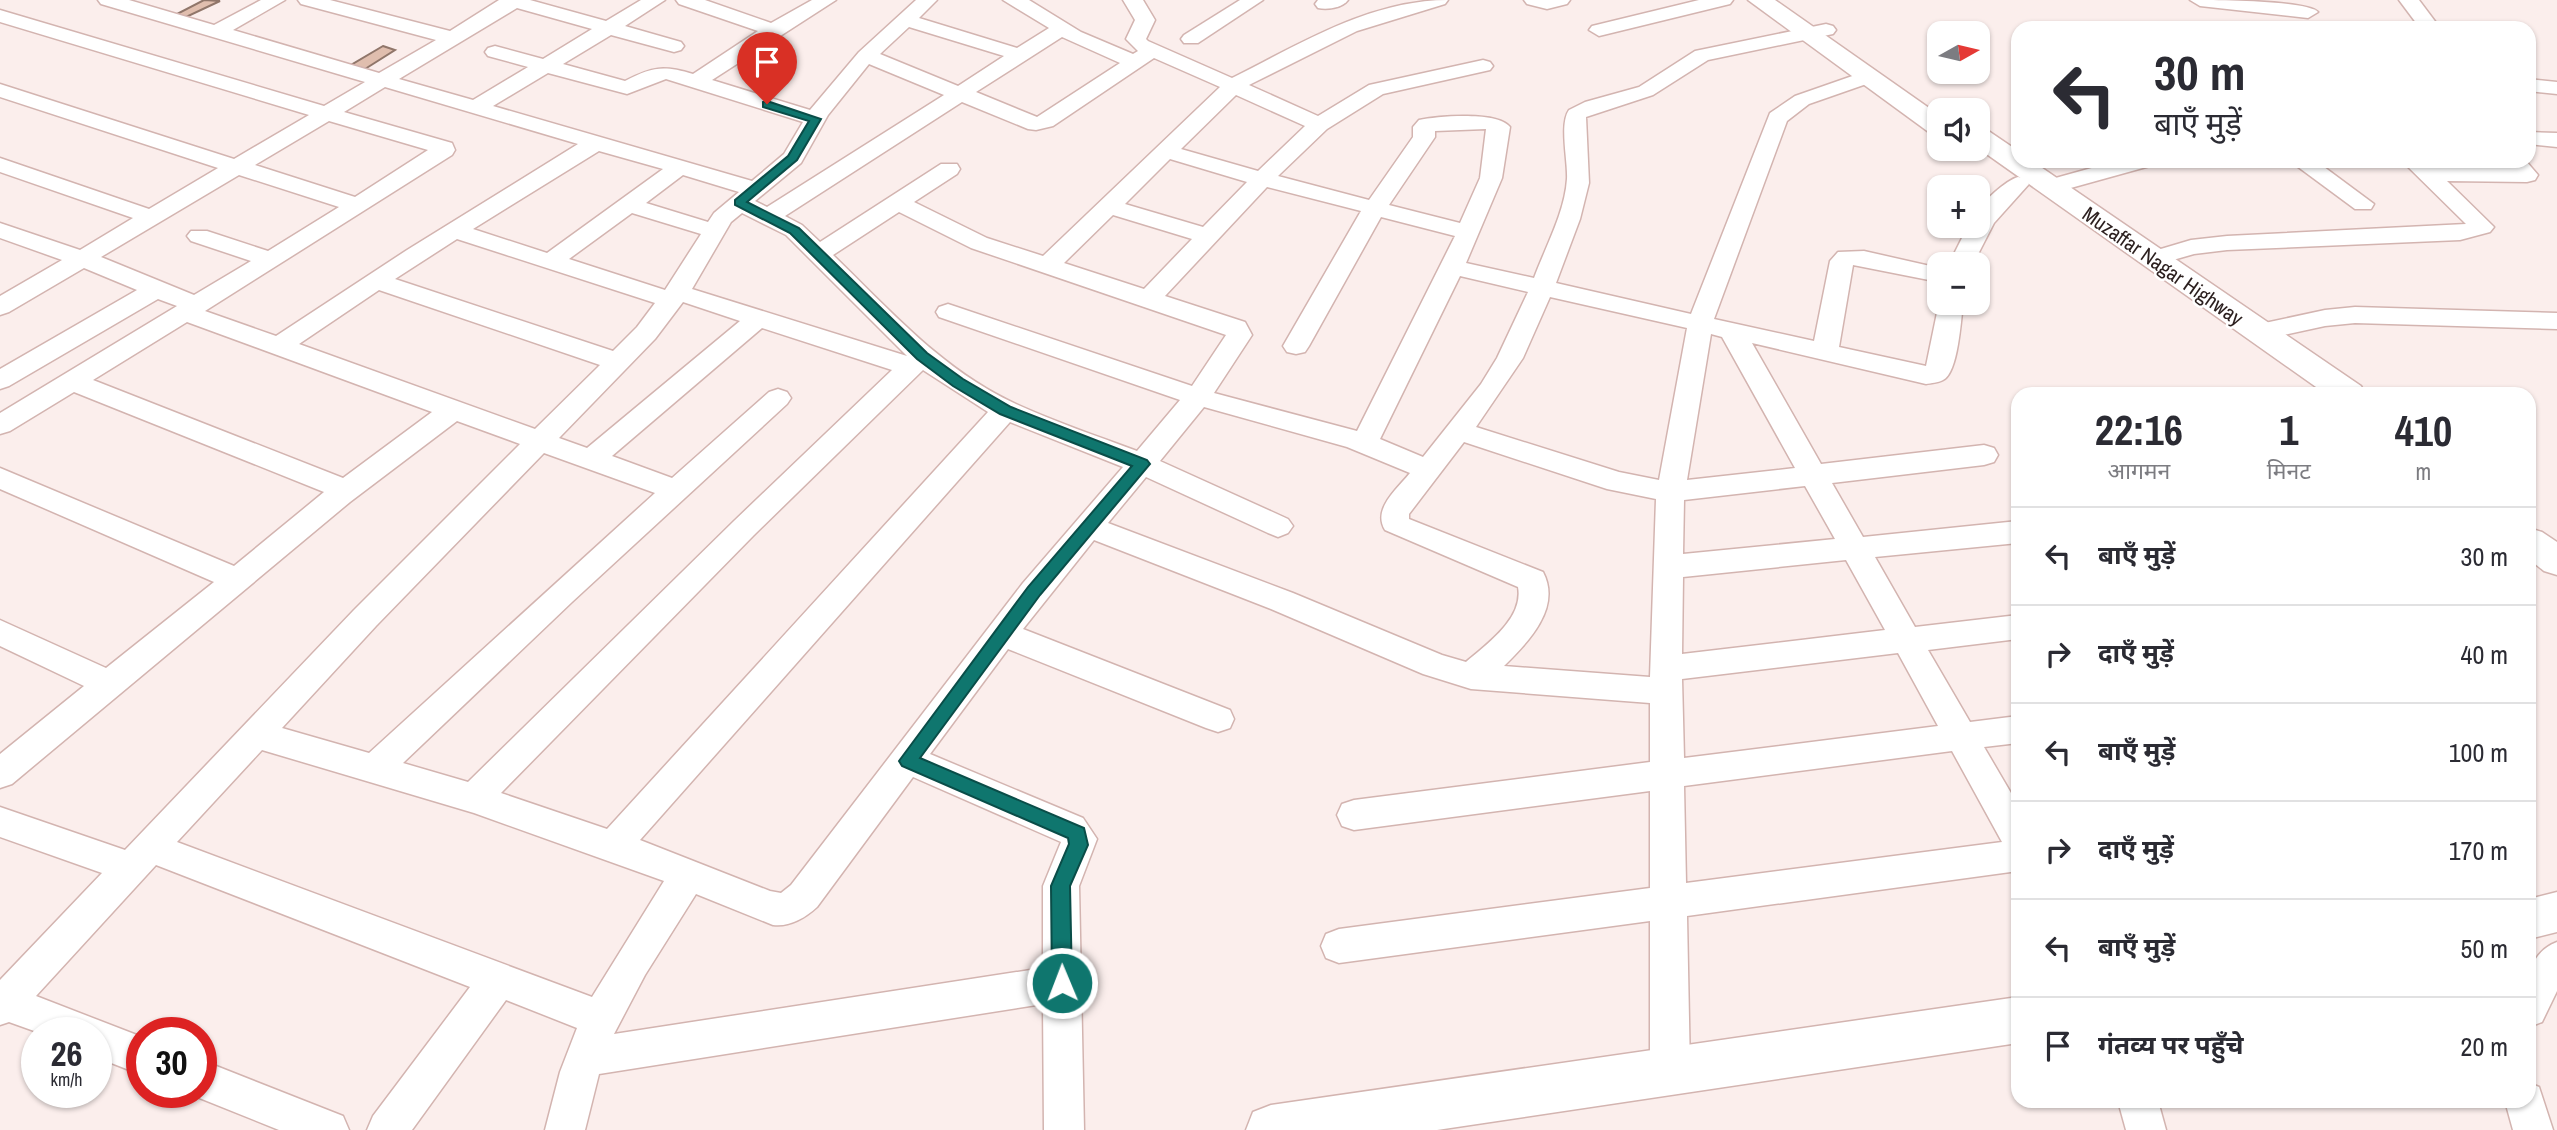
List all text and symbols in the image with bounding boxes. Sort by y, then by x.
north arrow [1927,21,1990,84]
map controls [1927,21,1990,315]
pin [737,32,797,104]
text: 30 m [2154,39,2246,105]
icon: arrive [748,43,786,81]
icon: left [2039,49,2130,140]
button: sound [1927,98,1990,161]
text: बाएँ मुड़ें [2154,102,2242,145]
button: + [1927,175,1990,238]
street label: Muzaffar Nagar Highway [2077,200,2250,333]
button: − [1927,252,1990,315]
text: 22:16 [2095,402,2183,458]
text: 1 [2279,402,2298,458]
text: 410 [2395,403,2452,459]
text: आगमन [2107,455,2170,486]
text: मिनट [2267,455,2311,486]
text: m [2416,456,2431,487]
icon: left [2039,537,2077,575]
text: बाएँ मुड़ें [2098,537,2175,572]
text: 30 m [2461,539,2508,574]
icon: right [2039,635,2077,673]
text: दाएँ मुड़ें [2098,635,2174,670]
text: 40 m [2461,637,2508,672]
icon: left [2039,733,2077,771]
text: बाएँ मुड़ें [2098,733,2175,768]
text: 100 m [2449,735,2508,770]
icon: right [2039,831,2077,869]
text: दाएँ मुड़ें [2098,831,2174,866]
text: 170 m [2449,833,2508,868]
icon: left [2039,929,2077,967]
text: बाएँ मुड़ें [2098,929,2175,964]
text: 50 m [2461,931,2508,966]
position arrow [1025,946,1099,1020]
speed limit sign: 30 [126,1017,217,1108]
icon: arrive [2039,1027,2077,1065]
text: गंतव्य पर पहुँचे [2098,1027,2244,1062]
text: 20 m [2461,1029,2508,1064]
text: 26 [51,1030,82,1077]
text: km/h [51,1067,83,1092]

